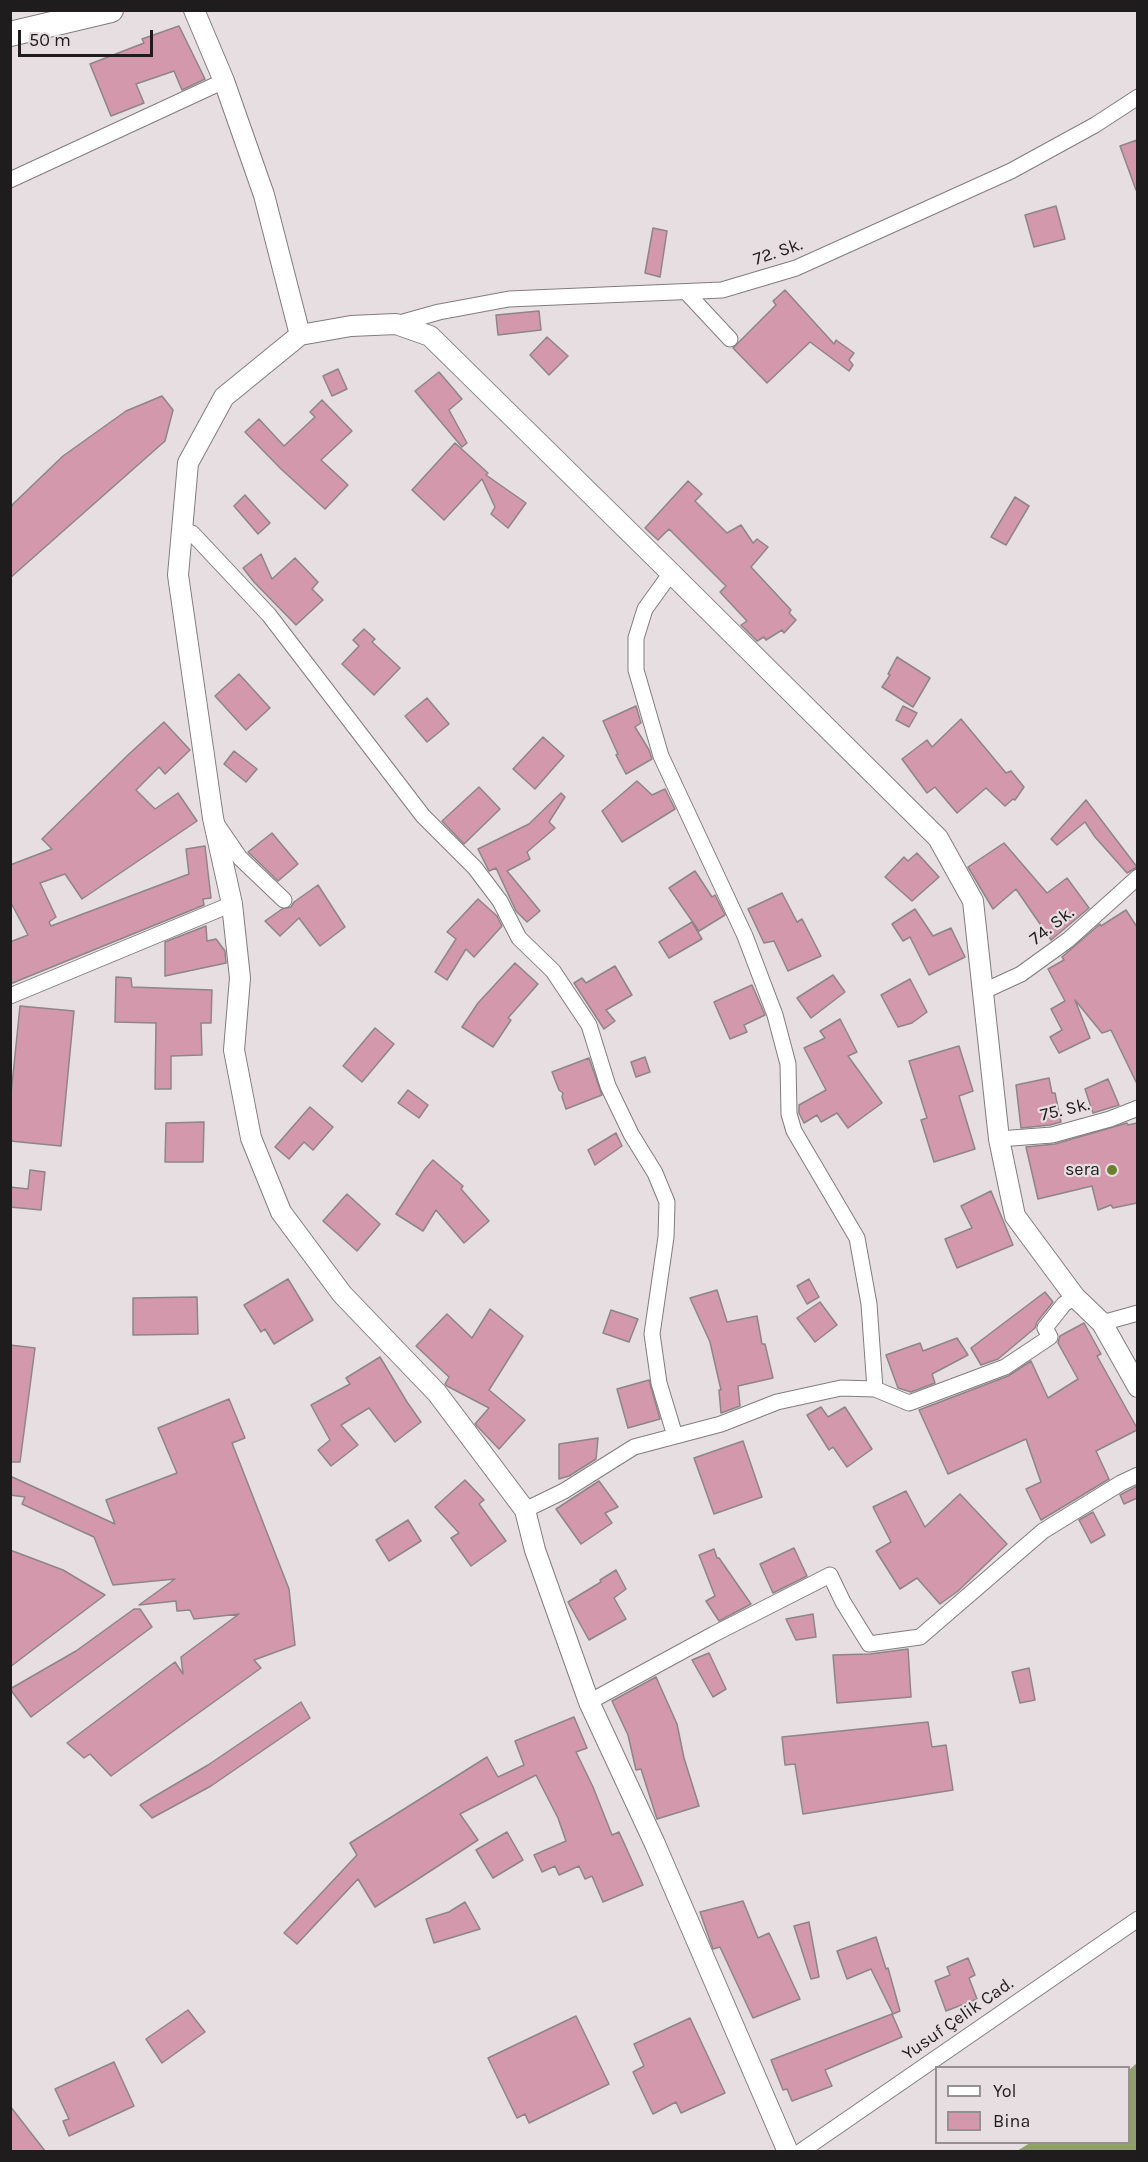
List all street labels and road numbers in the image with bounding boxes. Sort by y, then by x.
street label: 72. Sk. [751,234,805,270]
street label: 74. Sk. [1026,902,1078,950]
street label: 75. Sk. [1038,1094,1092,1126]
street label: Yusuf Çelik Cad. [898,1973,1018,2065]

